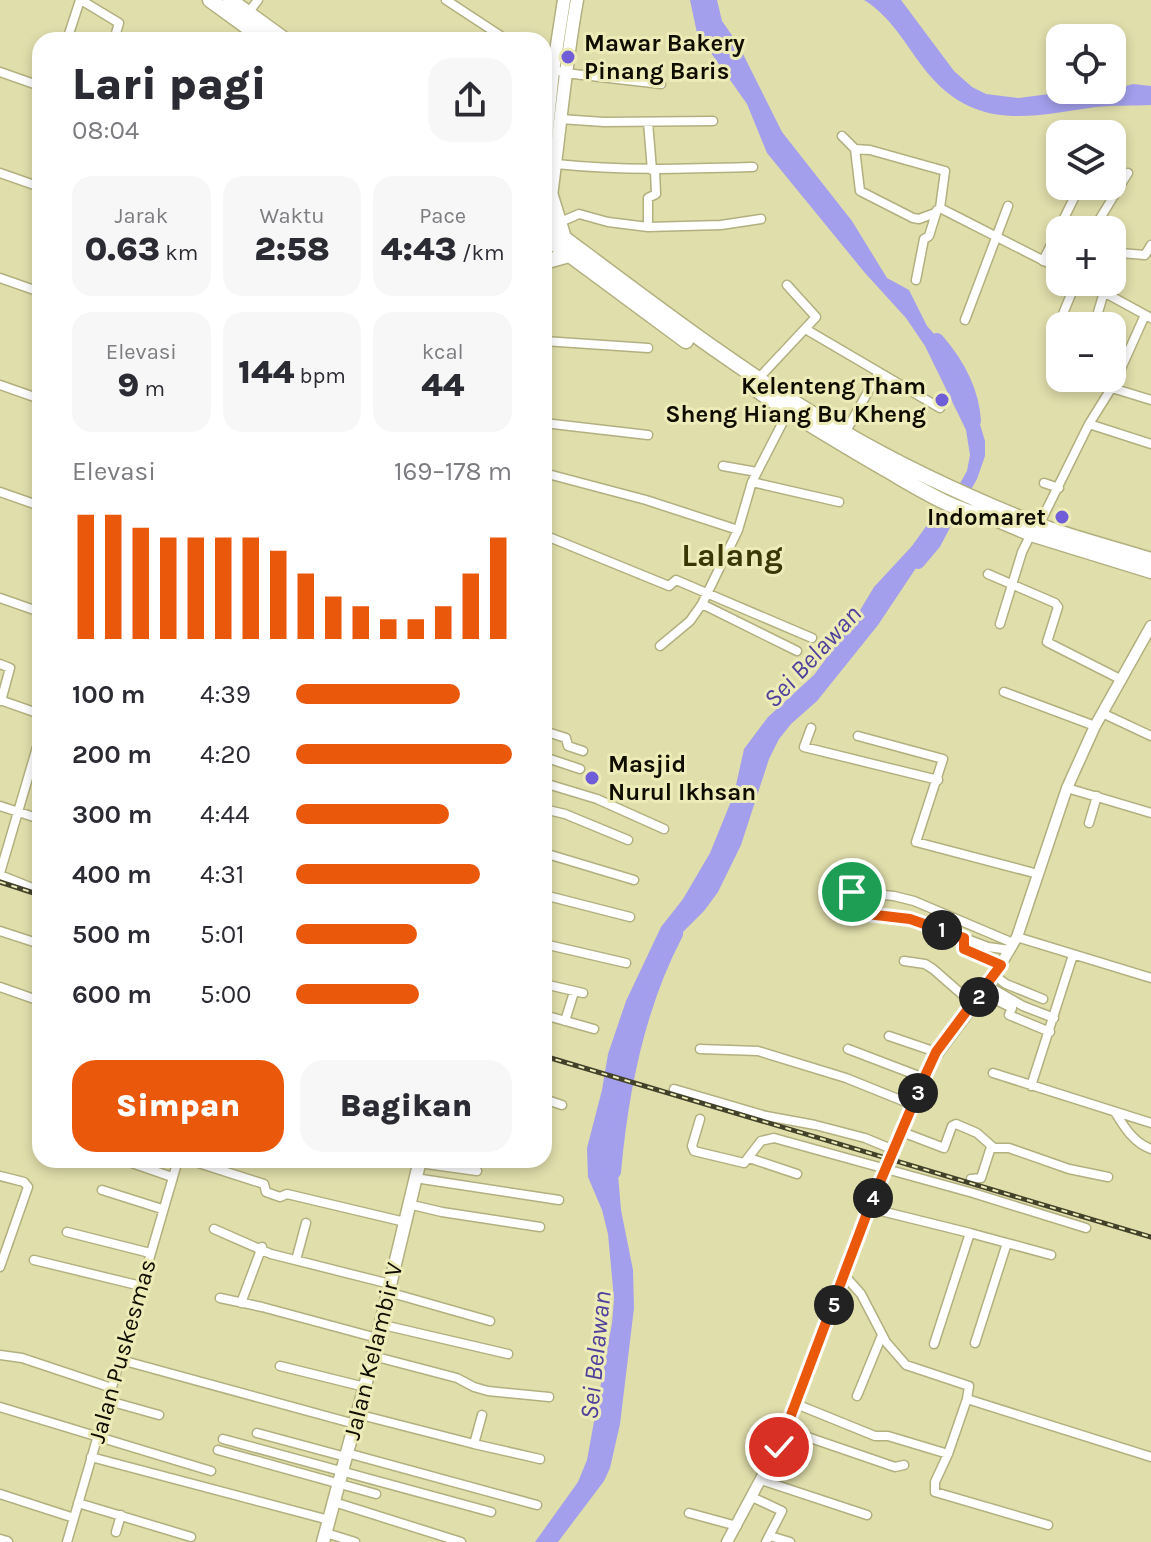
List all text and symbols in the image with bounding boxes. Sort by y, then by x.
map controls [1046,24,1126,392]
button: locate [1046,24,1126,104]
place label: Mawar Bakery Pinang Baris [584,29,745,85]
marker: Mawar Bakery Pinang Baris [559,48,577,66]
button: share [428,58,512,142]
text: Lari pagi [72,59,266,110]
text: 08:04 [72,115,139,146]
button: layers [1046,120,1126,200]
text: Jarak [115,203,168,229]
text: Waktu [259,203,325,229]
text: Pace [419,203,466,229]
button: + [1046,216,1126,296]
text: 0.63 [84,229,160,269]
text: 2:58 [254,229,330,269]
text: 4:43 [381,229,457,269]
text: km [160,240,198,266]
text: /km [457,240,504,266]
button: − [1046,312,1126,392]
text: Elevasi [106,339,177,365]
text: kcal [422,339,464,365]
text: 144 [238,352,294,392]
text: bpm [294,363,346,389]
text: 9 [118,365,139,405]
text: 44 [421,365,464,405]
place label: Kelenteng Tham Sheng Hiang Bu Kheng [665,372,926,428]
text: m [139,376,165,402]
marker: Kelenteng Tham Sheng Hiang Bu Kheng [933,391,951,409]
text: Elevasi [72,456,156,487]
text: 169–178 m [394,456,512,487]
place label: Indomaret [927,503,1046,531]
marker: Indomaret [1053,508,1071,526]
district label: Lalang [681,537,783,574]
water label: Sei Belawan [757,599,868,714]
text: 100 m [72,679,145,710]
text: 4:39 [200,679,251,710]
text: 200 m [72,739,152,770]
text: 4:20 [200,739,251,770]
place label: Masjid Nurul Ikhsan [608,750,756,806]
marker: Masjid Nurul Ikhsan [583,769,601,787]
text: 300 m [72,799,152,830]
text: 4:44 [200,799,250,830]
pin [818,858,886,926]
text: 400 m [72,859,152,890]
text: 4:31 [200,859,244,890]
icon: arrive [830,870,874,914]
pin: 1 [922,910,962,950]
text: 1 [938,917,946,943]
text: 500 m [72,919,151,950]
text: 5:01 [200,919,245,950]
pin: 2 [959,977,999,1017]
text: 600 m [72,979,152,1010]
text: 5:00 [200,979,252,1010]
text: 2 [972,984,986,1010]
button: Simpan [72,1060,284,1152]
button: Bagikan [300,1060,512,1152]
pin: 3 [898,1073,938,1113]
text: 3 [911,1080,925,1106]
pin: 4 [853,1178,893,1218]
text: 4 [866,1185,880,1211]
street label: Jalan Puskesmas [82,1256,162,1446]
street label: Jalan Kelambir V [337,1259,409,1442]
pin: 5 [814,1285,854,1325]
water label: Sei Belawan [573,1289,618,1421]
text: 5 [828,1292,840,1318]
pin [745,1413,813,1481]
icon: check [757,1425,801,1469]

